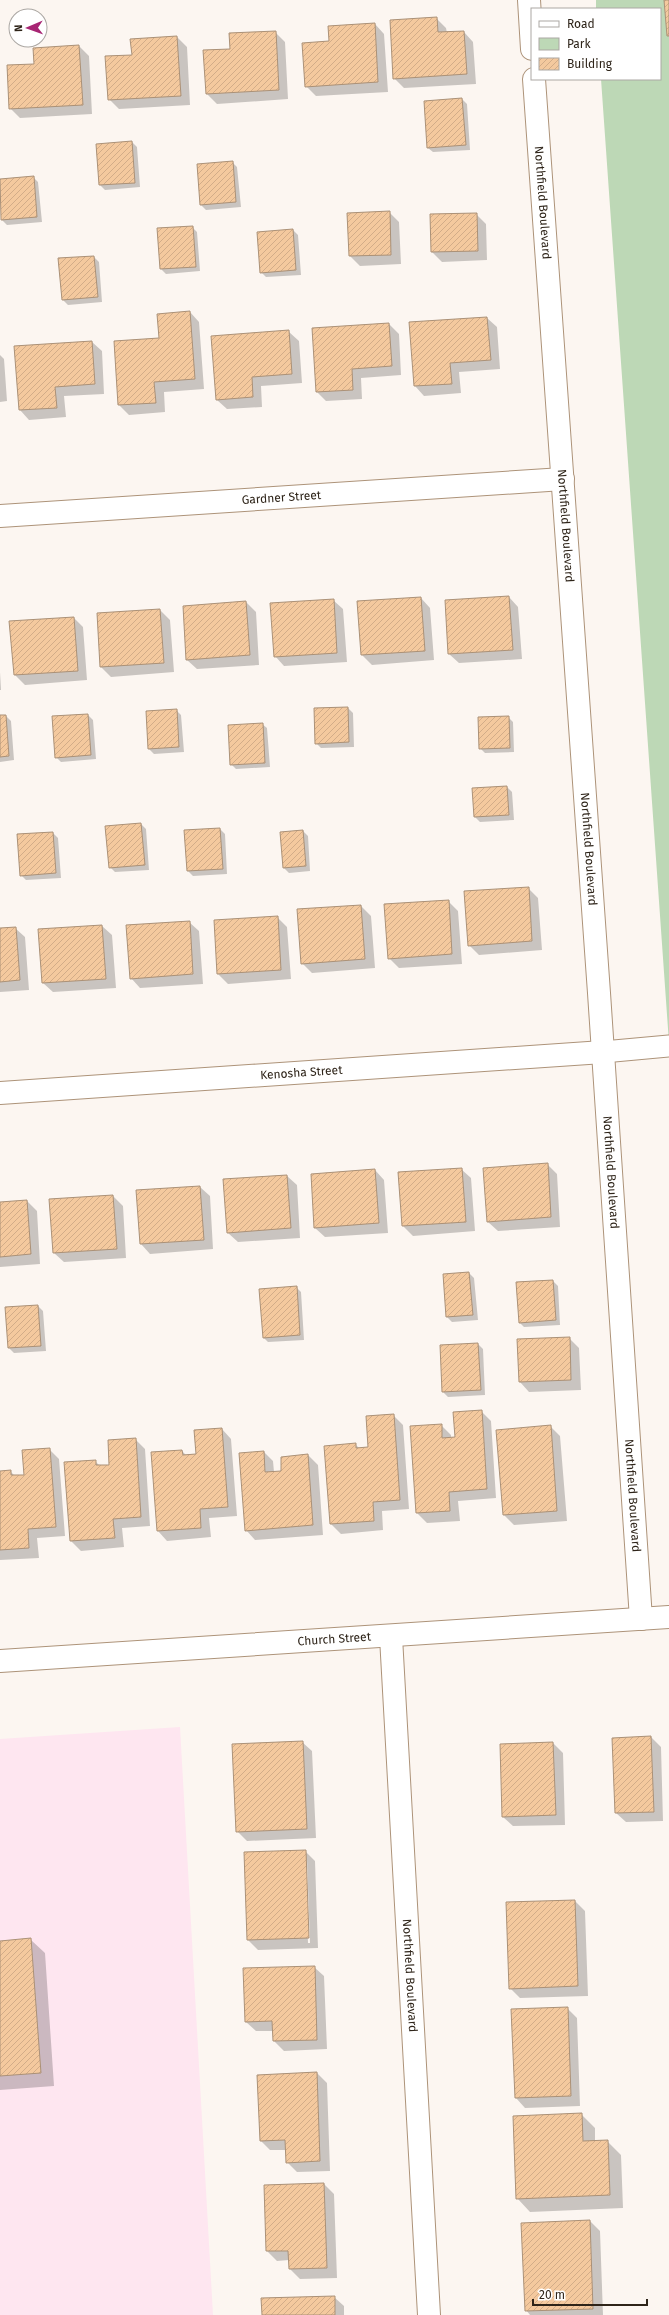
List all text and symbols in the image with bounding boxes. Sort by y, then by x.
north arrow [8,8,48,48]
legend [531,8,661,80]
text: Road [567,17,595,31]
text: N [12,24,25,32]
text: Park [567,37,591,51]
text: Building [567,57,613,71]
street label: Northfield Boulevard [532,146,554,260]
street label: Northfield Boulevard [555,469,577,583]
street label: Gardner Street [241,488,322,507]
street label: Northfield Boulevard [578,792,600,906]
street label: Kenosha Street [260,1063,344,1082]
street label: Northfield Boulevard [600,1115,622,1229]
street label: Northfield Boulevard [622,1438,644,1553]
street label: Church Street [297,1630,372,1648]
street label: Northfield Boulevard [400,1918,420,2033]
scale bar [533,2281,647,2307]
text: 20 m [539,2288,565,2302]

